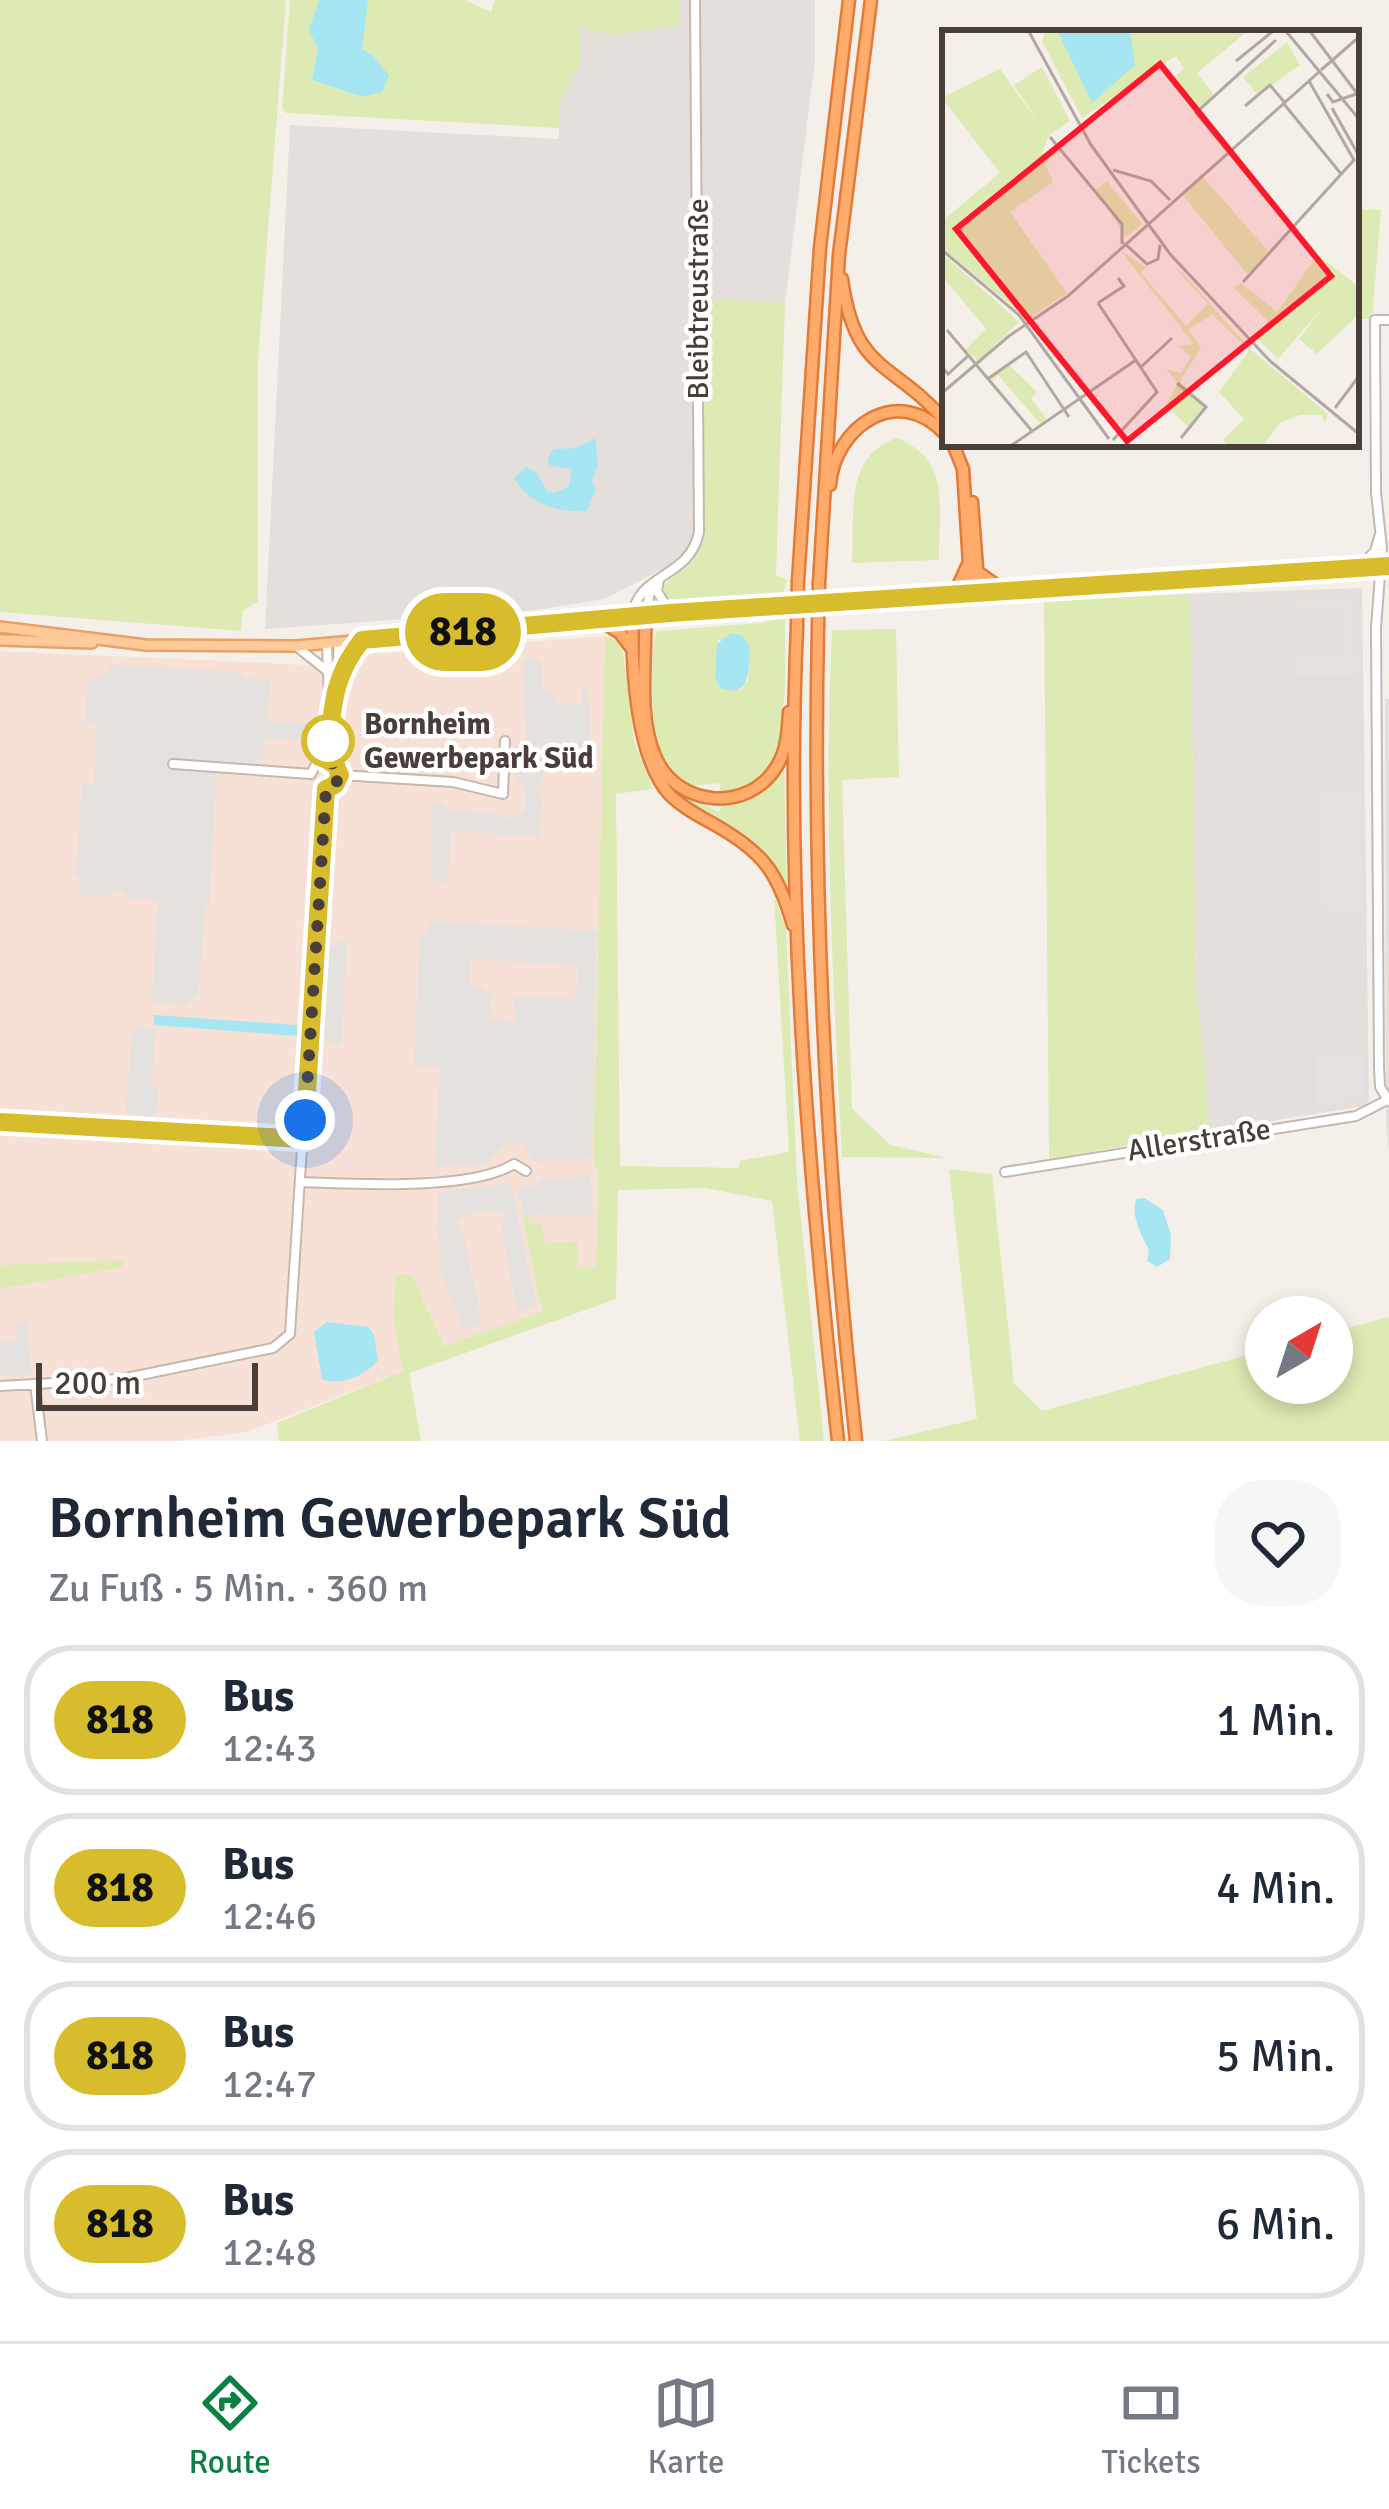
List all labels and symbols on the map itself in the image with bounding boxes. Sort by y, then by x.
inset map [942,30,1359,447]
street label: Bleibtreustraße [680,198,717,400]
line badge: 818 [394,593,532,671]
place label: Bornheim Gewerbepark Süd [364,706,594,777]
marker: Bornheim Gewerbepark Süd [303,716,353,766]
your location [275,1090,335,1150]
street label: Allerstraße [1125,1110,1273,1170]
north arrow [1245,1296,1353,1404]
scale bar [36,1357,258,1410]

